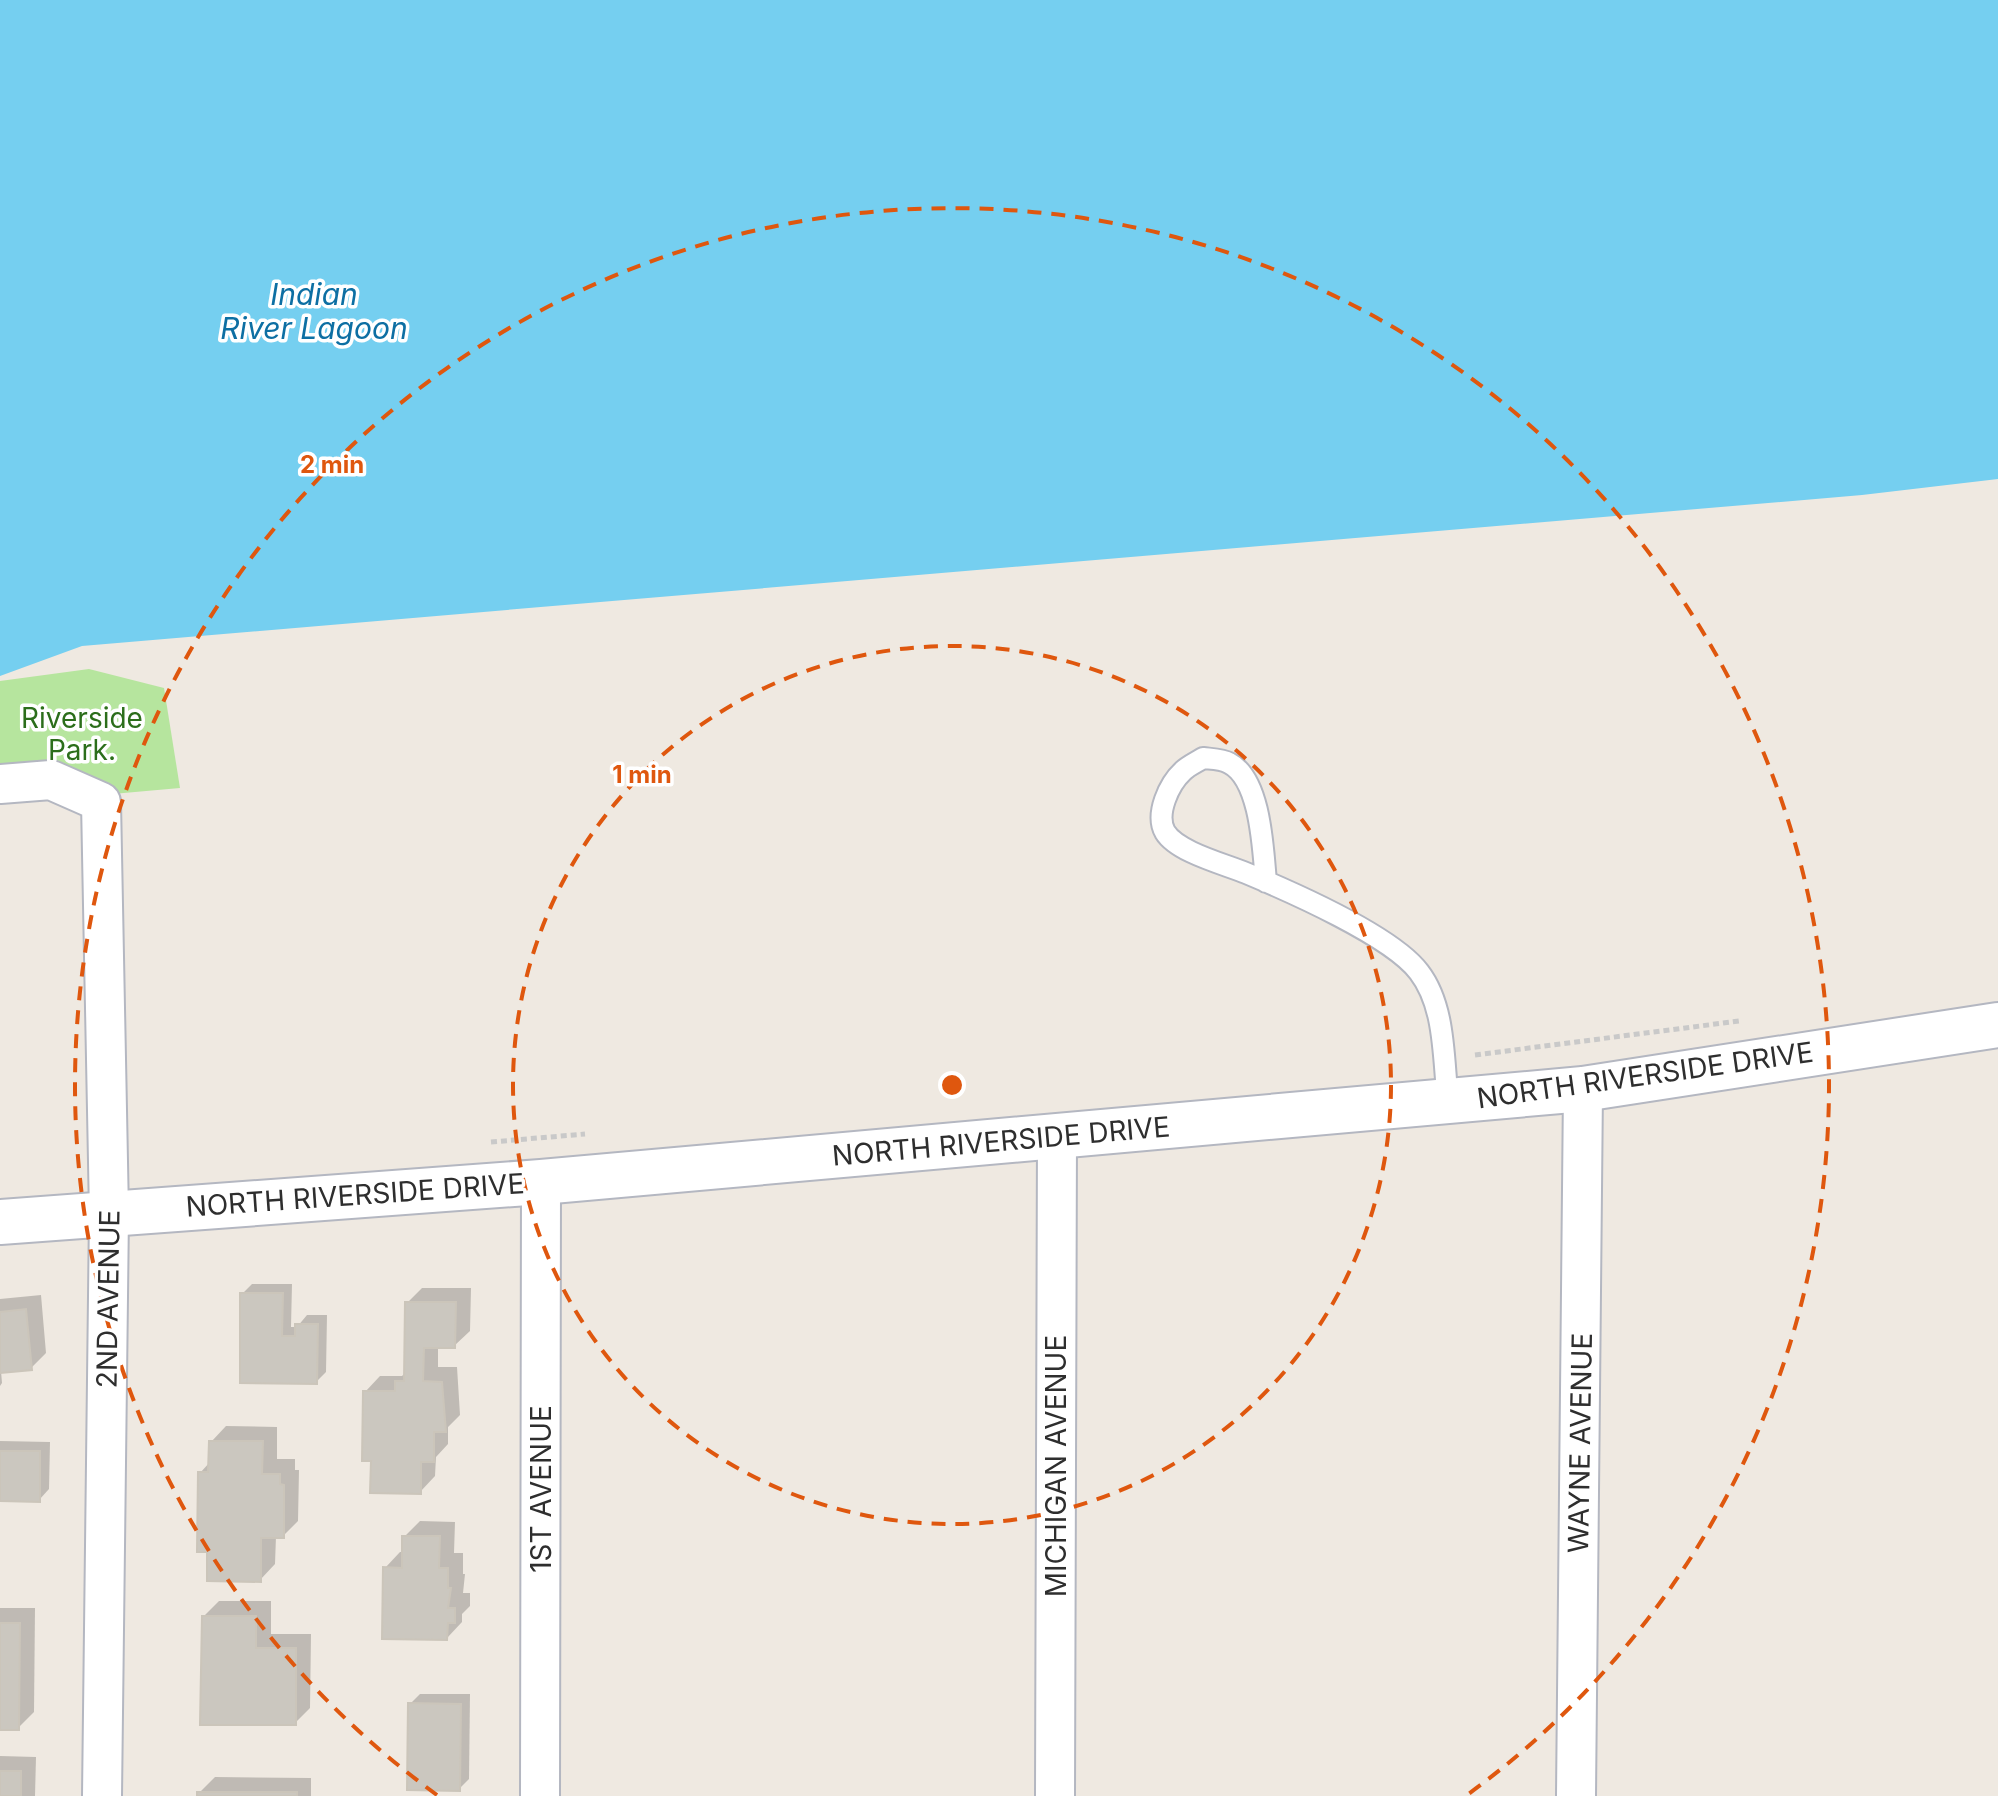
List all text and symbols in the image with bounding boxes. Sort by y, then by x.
water label: Indian River Lagoon [220,276,408,346]
text: 2 min [300,450,364,479]
park label: Riverside Park. [21,701,143,767]
text: 1 min [612,760,672,789]
street label: NORTH RIVERSIDE DRIVE [1475,1035,1815,1115]
centre of rings [938,1071,966,1099]
street label: NORTH RIVERSIDE DRIVE [831,1109,1171,1173]
street label: NORTH RIVERSIDE DRIVE [185,1166,525,1224]
street label: 2ND AVENUE [89,1209,127,1389]
street label: WAYNE AVENUE [1561,1333,1599,1553]
street label: MICHIGAN AVENUE [1039,1335,1073,1597]
street label: 1ST AVENUE [524,1405,558,1573]

